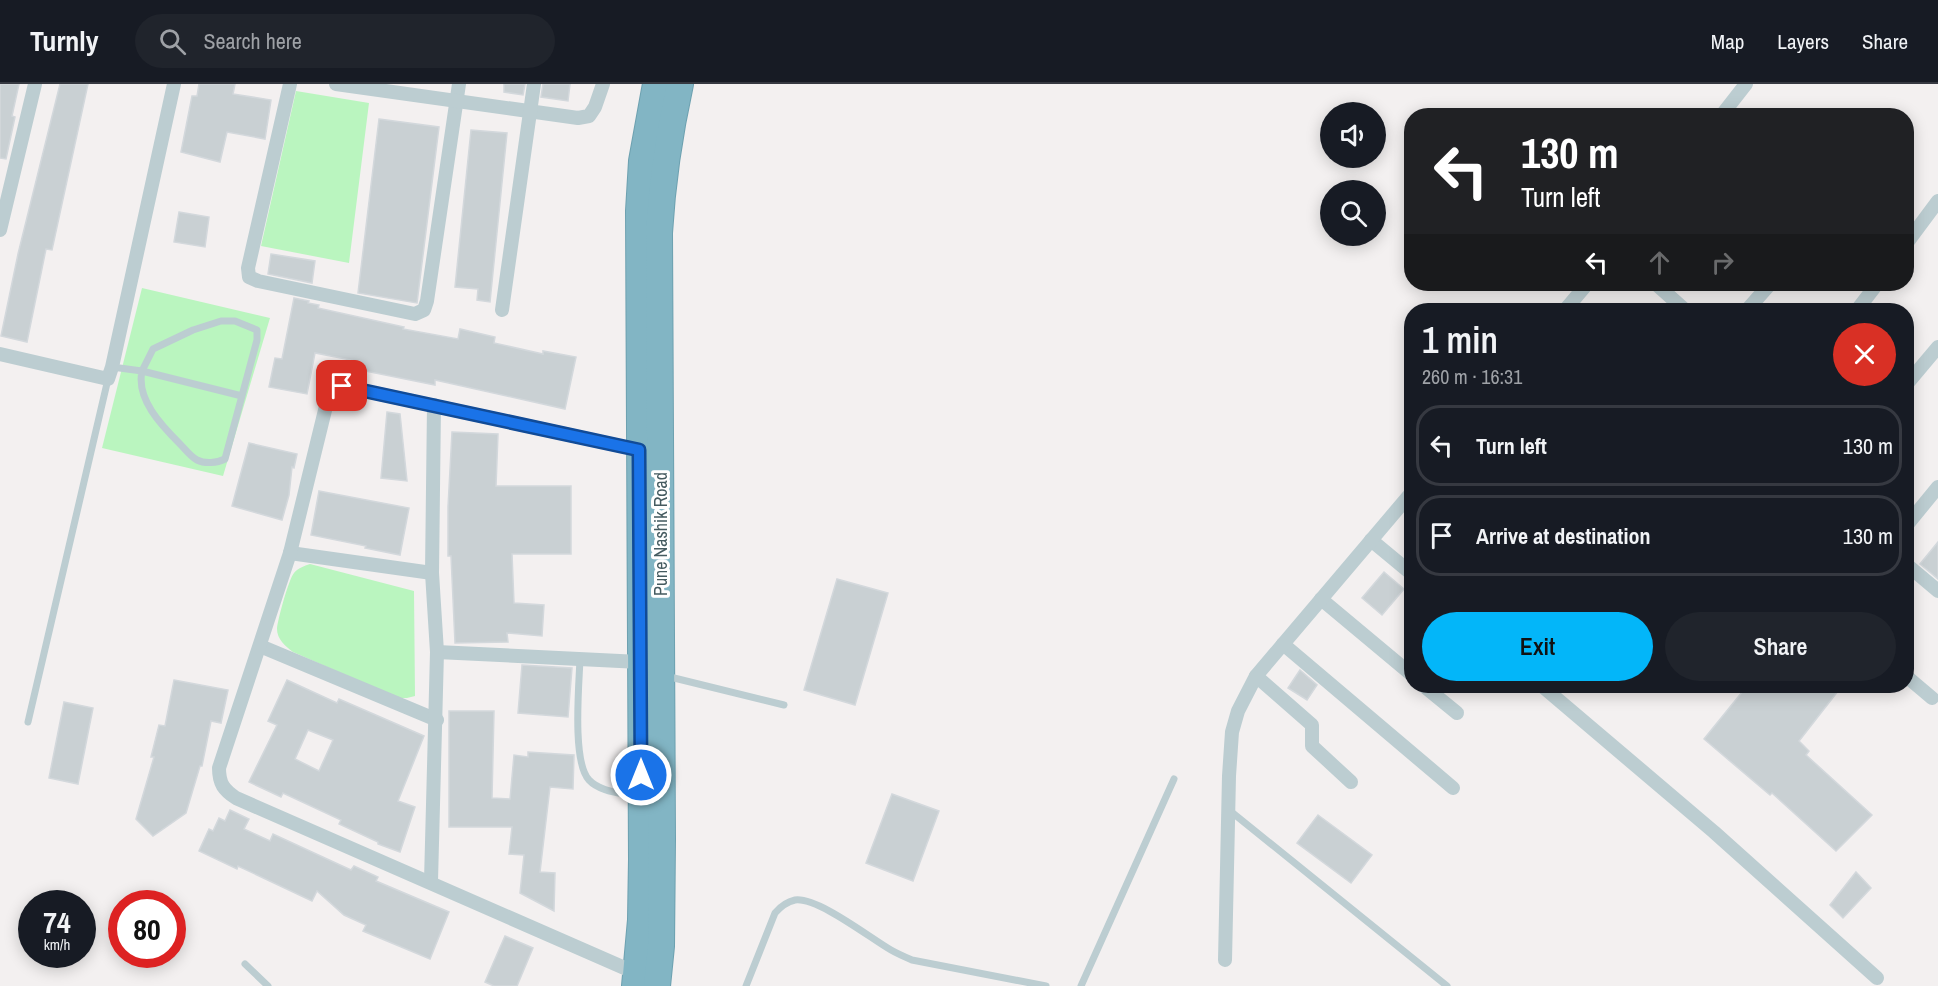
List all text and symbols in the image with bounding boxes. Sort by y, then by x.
search box [135,14,555,68]
text: Turnly [30,22,99,60]
icon: search [156,25,189,58]
text: Search here [204,26,302,56]
text: Map [1711,27,1744,56]
text: Layers [1777,27,1829,56]
text: Share [1862,27,1908,56]
map controls [1320,102,1386,246]
button: sound [1320,102,1386,168]
text: 130 m [1521,125,1619,181]
icon: left [1422,132,1500,210]
text: Turn left [1521,179,1600,215]
button: search [1320,180,1386,246]
icon: left [1580,246,1613,279]
icon: ahead [1643,246,1676,279]
icon: right [1706,246,1739,279]
text: 1 min [1422,316,1498,364]
button: close [1833,323,1896,386]
pin [316,360,367,411]
text: 260 m · 16:31 [1422,363,1522,390]
icon: arrive [325,369,358,402]
icon: left [1425,429,1458,462]
text: Turn left [1476,431,1547,461]
text: 130 m [1843,431,1893,461]
street label: Pune Nashik Road [648,472,673,596]
icon: arrive [1425,519,1458,552]
text: Arrive at destination [1476,521,1650,551]
text: 130 m [1843,521,1893,551]
button: Exit [1422,612,1653,681]
button: Share [1665,612,1896,681]
position arrow [609,743,673,807]
speed limit sign: 80 [108,890,186,968]
text: 74 [43,902,71,942]
text: km/h [44,934,70,955]

